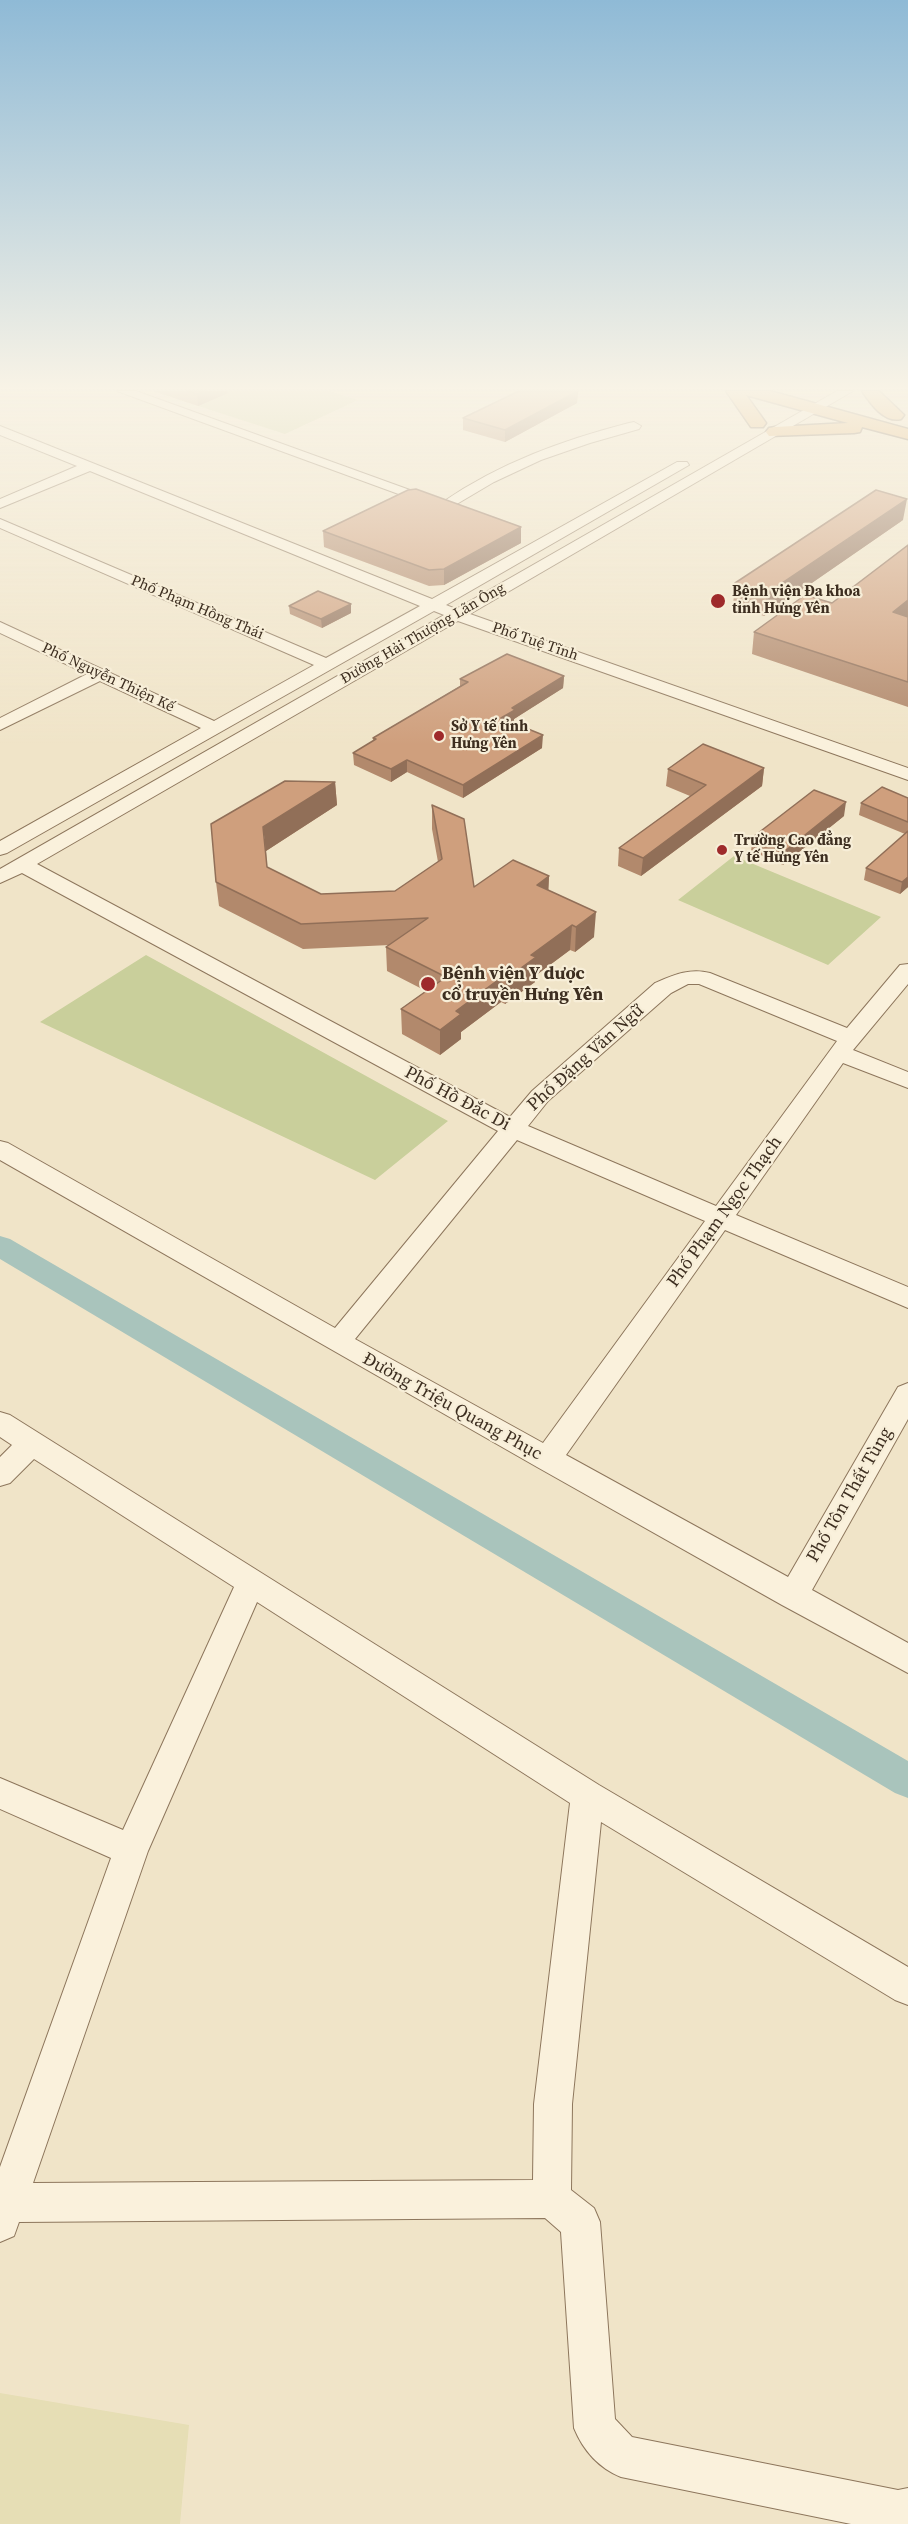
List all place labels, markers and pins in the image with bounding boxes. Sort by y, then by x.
place label: Bệnh viện Đa khoa tỉnh Hưng Yên [732,583,860,618]
marker: Bệnh viện Đa khoa tỉnh Hưng Yên [709,592,727,610]
place label: Sở Y tế tỉnh Hưng Yên [451,718,528,753]
marker: Sở Y tế tỉnh Hưng Yên [432,729,446,743]
place label: Trường Cao đẳng Y tế Hưng Yên [734,832,851,867]
marker: Trường Cao đẳng Y tế Hưng Yên [715,843,729,857]
place label: Bệnh viện Y dược cổ truyền Hưng Yên [442,963,603,1006]
marker: Bệnh viện Y dược cổ truyền Hưng Yên [419,975,437,993]

